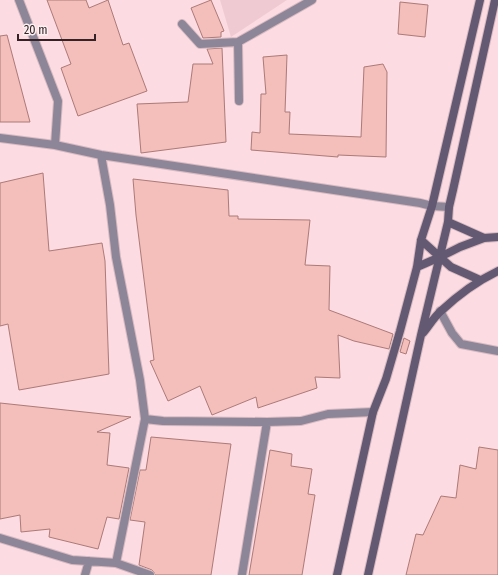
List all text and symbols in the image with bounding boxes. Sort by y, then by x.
scale bar [18,16,95,42]
text: 20 m [24,23,48,37]

